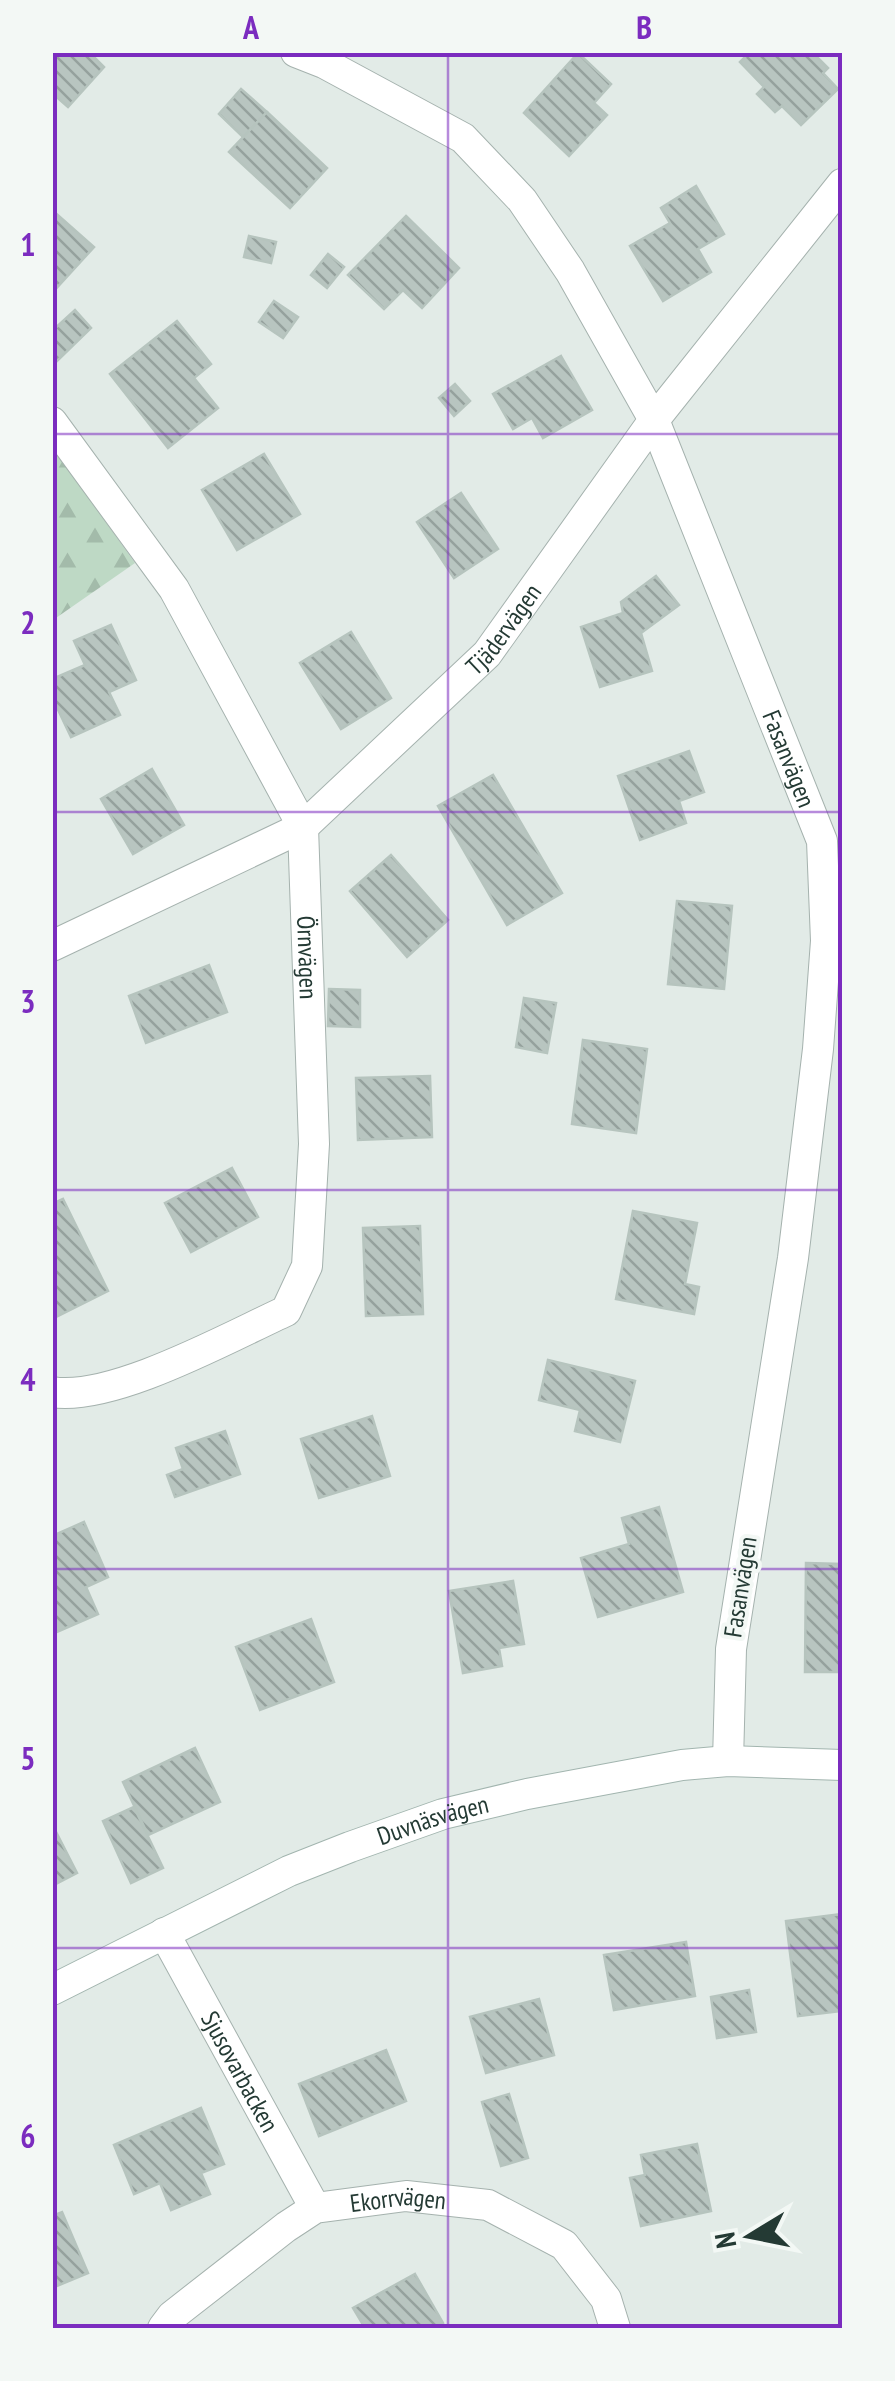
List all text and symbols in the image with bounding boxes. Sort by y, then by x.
text: A [242,6,260,48]
text: B [636,6,652,48]
text: 1 [20,223,36,265]
street label: Tjädervägen [459,577,548,682]
text: 2 [20,601,36,643]
street label: Fasanvägen [755,706,823,812]
street label: Örnvägen [290,915,325,1000]
text: 3 [20,980,36,1022]
text: 4 [20,1358,36,1400]
street label: Fasanvägen [716,1534,764,1640]
text: 5 [20,1737,36,1779]
street label: Duvnäsvägen [373,1788,492,1852]
street label: Sjusovarbacken [194,2005,286,2138]
text: 6 [20,2115,36,2157]
street label: Ekorrvägen [348,2180,448,2219]
north arrow [700,2186,800,2286]
text: N [705,2230,744,2251]

